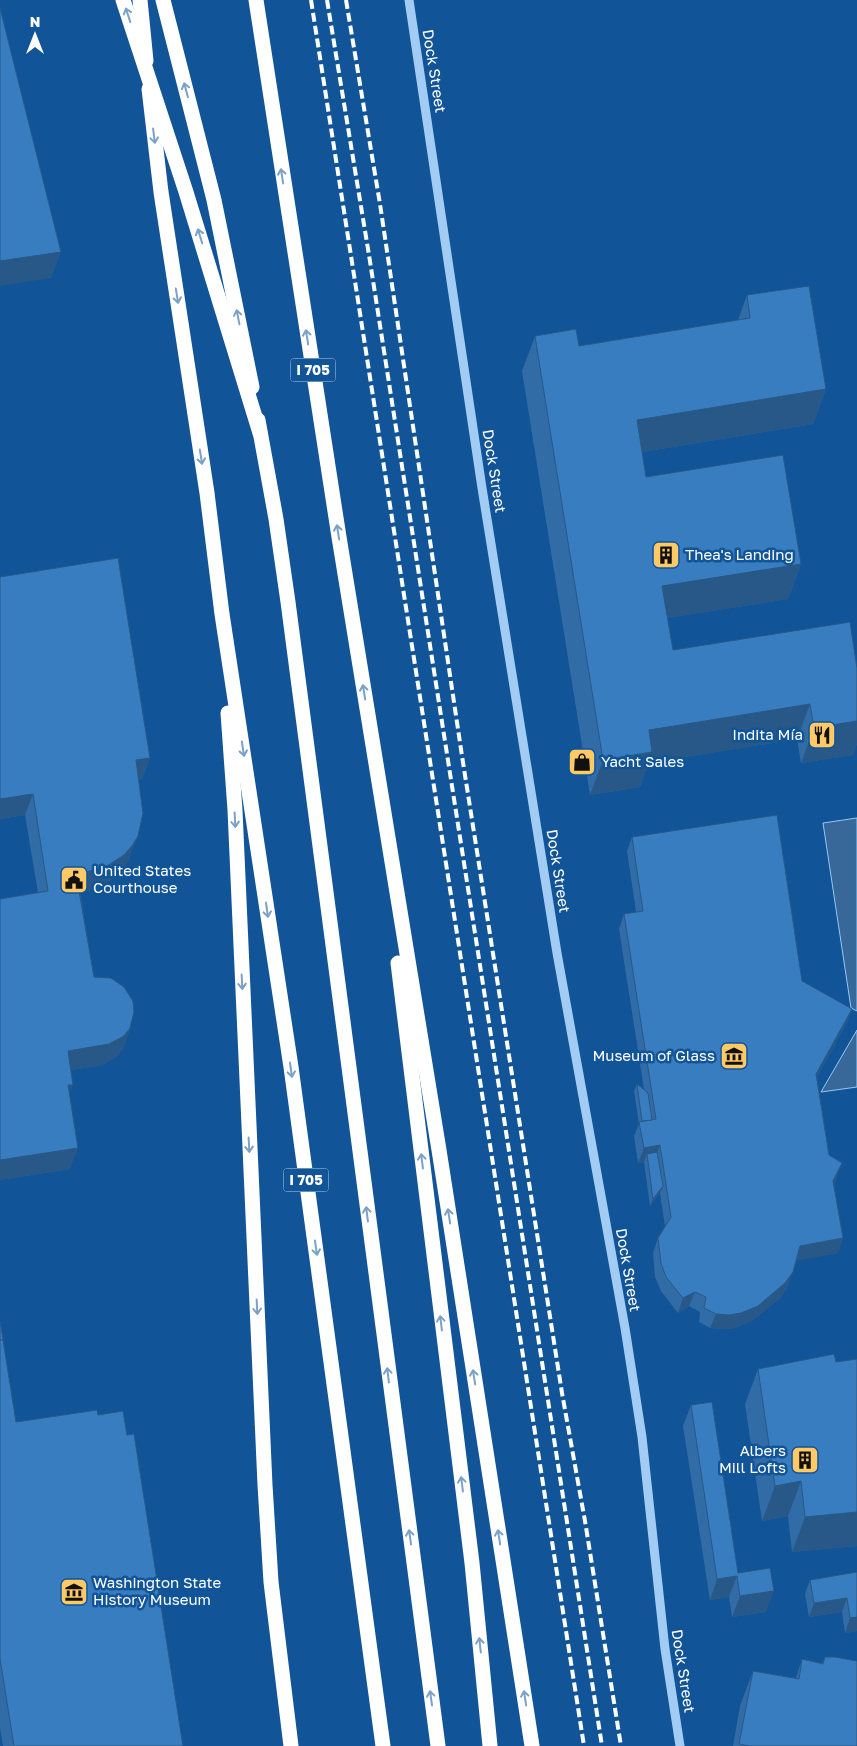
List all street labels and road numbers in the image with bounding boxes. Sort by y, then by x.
street label: Dock Street [420,28,450,114]
road number: I 705 [290,358,336,382]
street label: Dock Street [480,428,510,514]
street label: Dock Street [544,828,574,914]
road number: I 705 [284,1168,328,1192]
street label: Dock Street [613,1227,645,1313]
street label: Dock Street [669,1628,699,1714]

